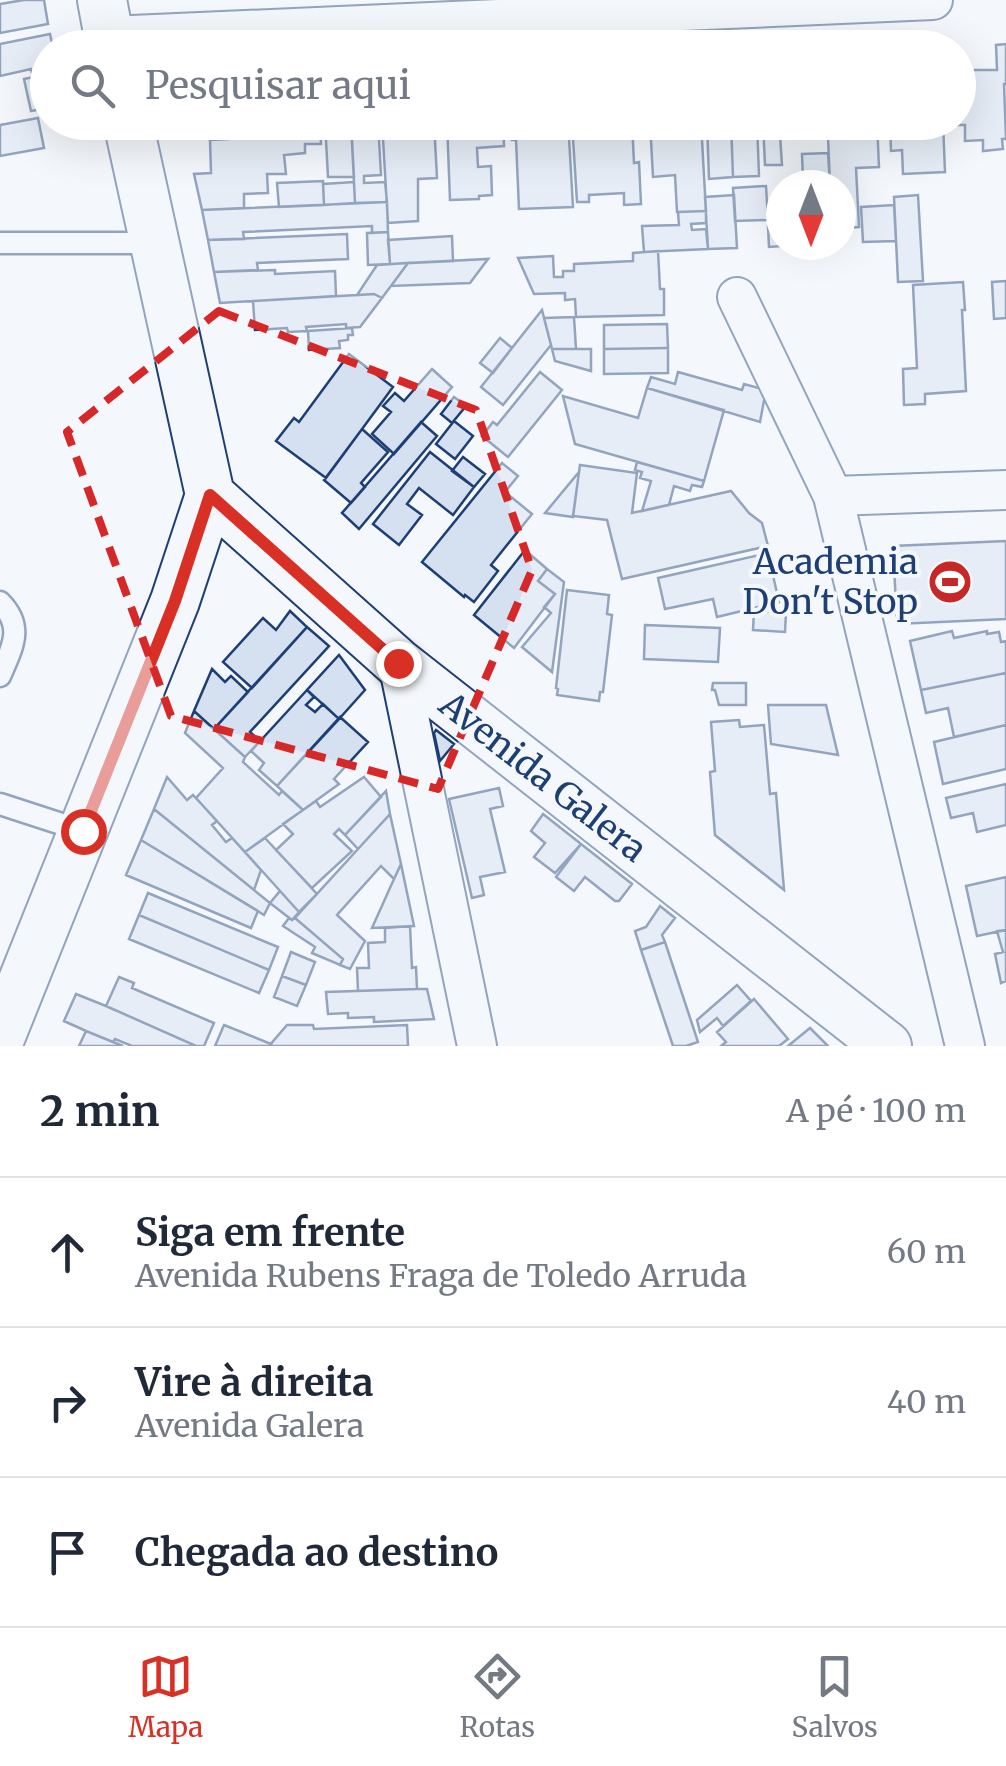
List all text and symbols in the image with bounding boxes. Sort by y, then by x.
search box [30,30,976,140]
icon: search [65,58,120,113]
text: Pesquisar aqui [145,62,411,109]
north arrow [766,170,856,260]
place label: Academia Don't Stop [743,540,918,624]
sports icon: Academia Don't Stop [927,559,973,605]
route end [376,641,422,687]
street label: Avenida Galera [430,682,655,871]
route start [61,809,107,855]
text: 2 min [40,1085,160,1137]
text: A pé · 100 m [786,1091,966,1131]
text: Siga em frente [135,1209,405,1256]
icon: ahead [40,1225,95,1280]
text: 60 m [887,1232,966,1272]
text: Avenida Rubens Fraga de Toledo Arruda [135,1256,747,1296]
text: Vire à direita [135,1359,373,1406]
icon: right [40,1375,95,1430]
text: 40 m [887,1382,966,1422]
text: Avenida Galera [135,1406,364,1446]
icon: arrive [40,1525,95,1580]
text: Chegada ao destino [135,1529,498,1576]
tab: Mapa [128,1649,203,1745]
tab: Rotas [460,1649,535,1745]
tab: Salvos [791,1649,878,1745]

